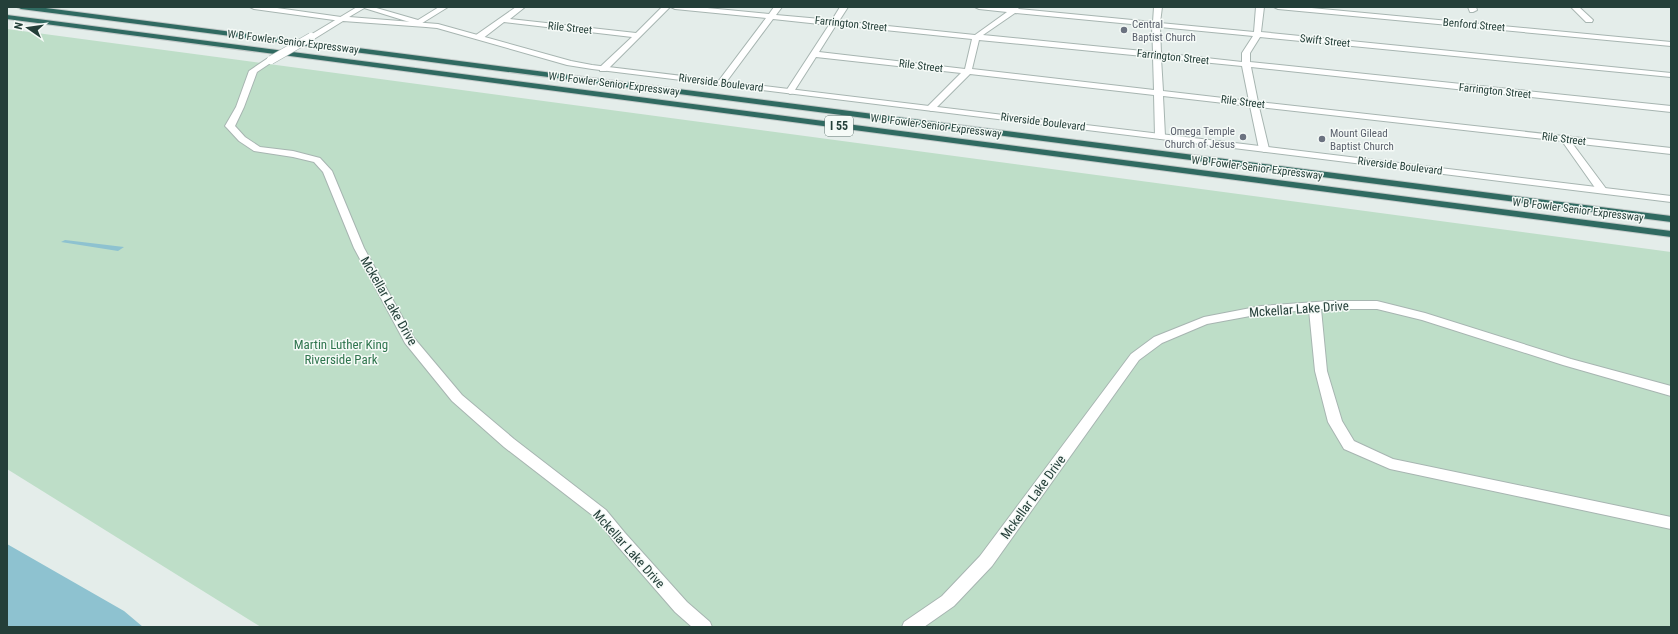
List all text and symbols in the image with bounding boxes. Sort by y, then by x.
north arrow [8,8,48,48]
street label: Farrington Street [814,14,888,34]
street label: Benford Street [1442,16,1506,34]
place label: Central Baptist Church [1132,18,1196,44]
street label: Rile Street [547,19,593,37]
text: N [12,21,26,31]
marker: Central Baptist Church [1119,25,1129,35]
street label: W B Fowler Senior Expressway [227,28,360,57]
street label: Swift Street [1299,32,1351,50]
street label: Farrington Street [1136,47,1210,67]
street label: Rile Street [898,57,944,75]
street label: W B Fowler Senior Expressway [548,70,681,99]
street label: Riverside Boulevard [678,71,764,95]
street label: Farrington Street [1458,81,1532,101]
street label: Rile Street [1220,93,1266,111]
street label: Riverside Boulevard [1000,110,1086,134]
street label: W B Fowler Senior Expressway [870,112,1003,141]
road number: I 55 [825,116,853,136]
place label: Omega Temple Church of Jesus [1165,125,1235,151]
place label: Mount Gilead Baptist Church [1330,127,1394,153]
street label: Rile Street [1541,130,1587,148]
marker: Omega Temple Church of Jesus [1238,132,1248,142]
marker: Mount Gilead Baptist Church [1317,134,1327,144]
street label: W B Fowler Senior Expressway [1191,154,1324,183]
street label: Riverside Boulevard [1357,154,1443,178]
street label: W B Fowler Senior Expressway [1512,196,1645,225]
street label: Mckellar Lake Drive [358,254,420,348]
street label: Mckellar Lake Drive [1249,298,1349,320]
park label: Martin Luther King Riverside Park [294,337,388,367]
street label: Mckellar Lake Drive [998,452,1068,542]
street label: Mckellar Lake Drive [590,507,668,591]

